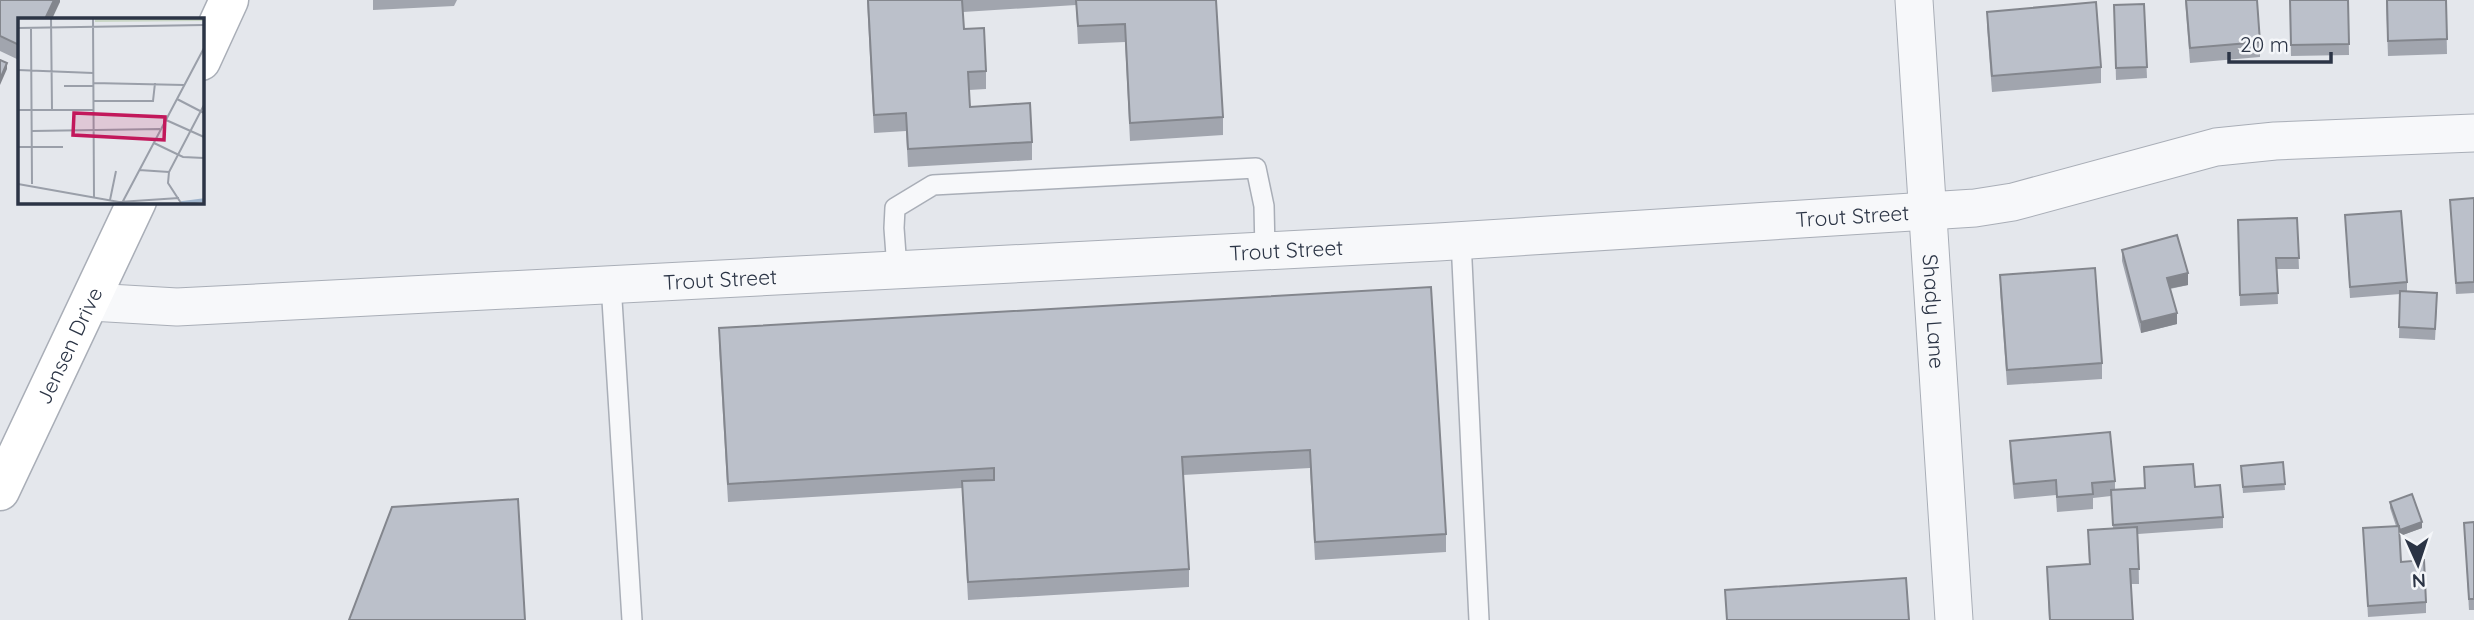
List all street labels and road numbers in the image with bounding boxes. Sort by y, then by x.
street label: Trout Street [1795,199,1910,232]
street label: Trout Street [1229,234,1344,266]
street label: Shady Lane [1917,253,1951,369]
street label: Trout Street [663,263,778,295]
street label: Jensen Drive [30,283,107,408]

